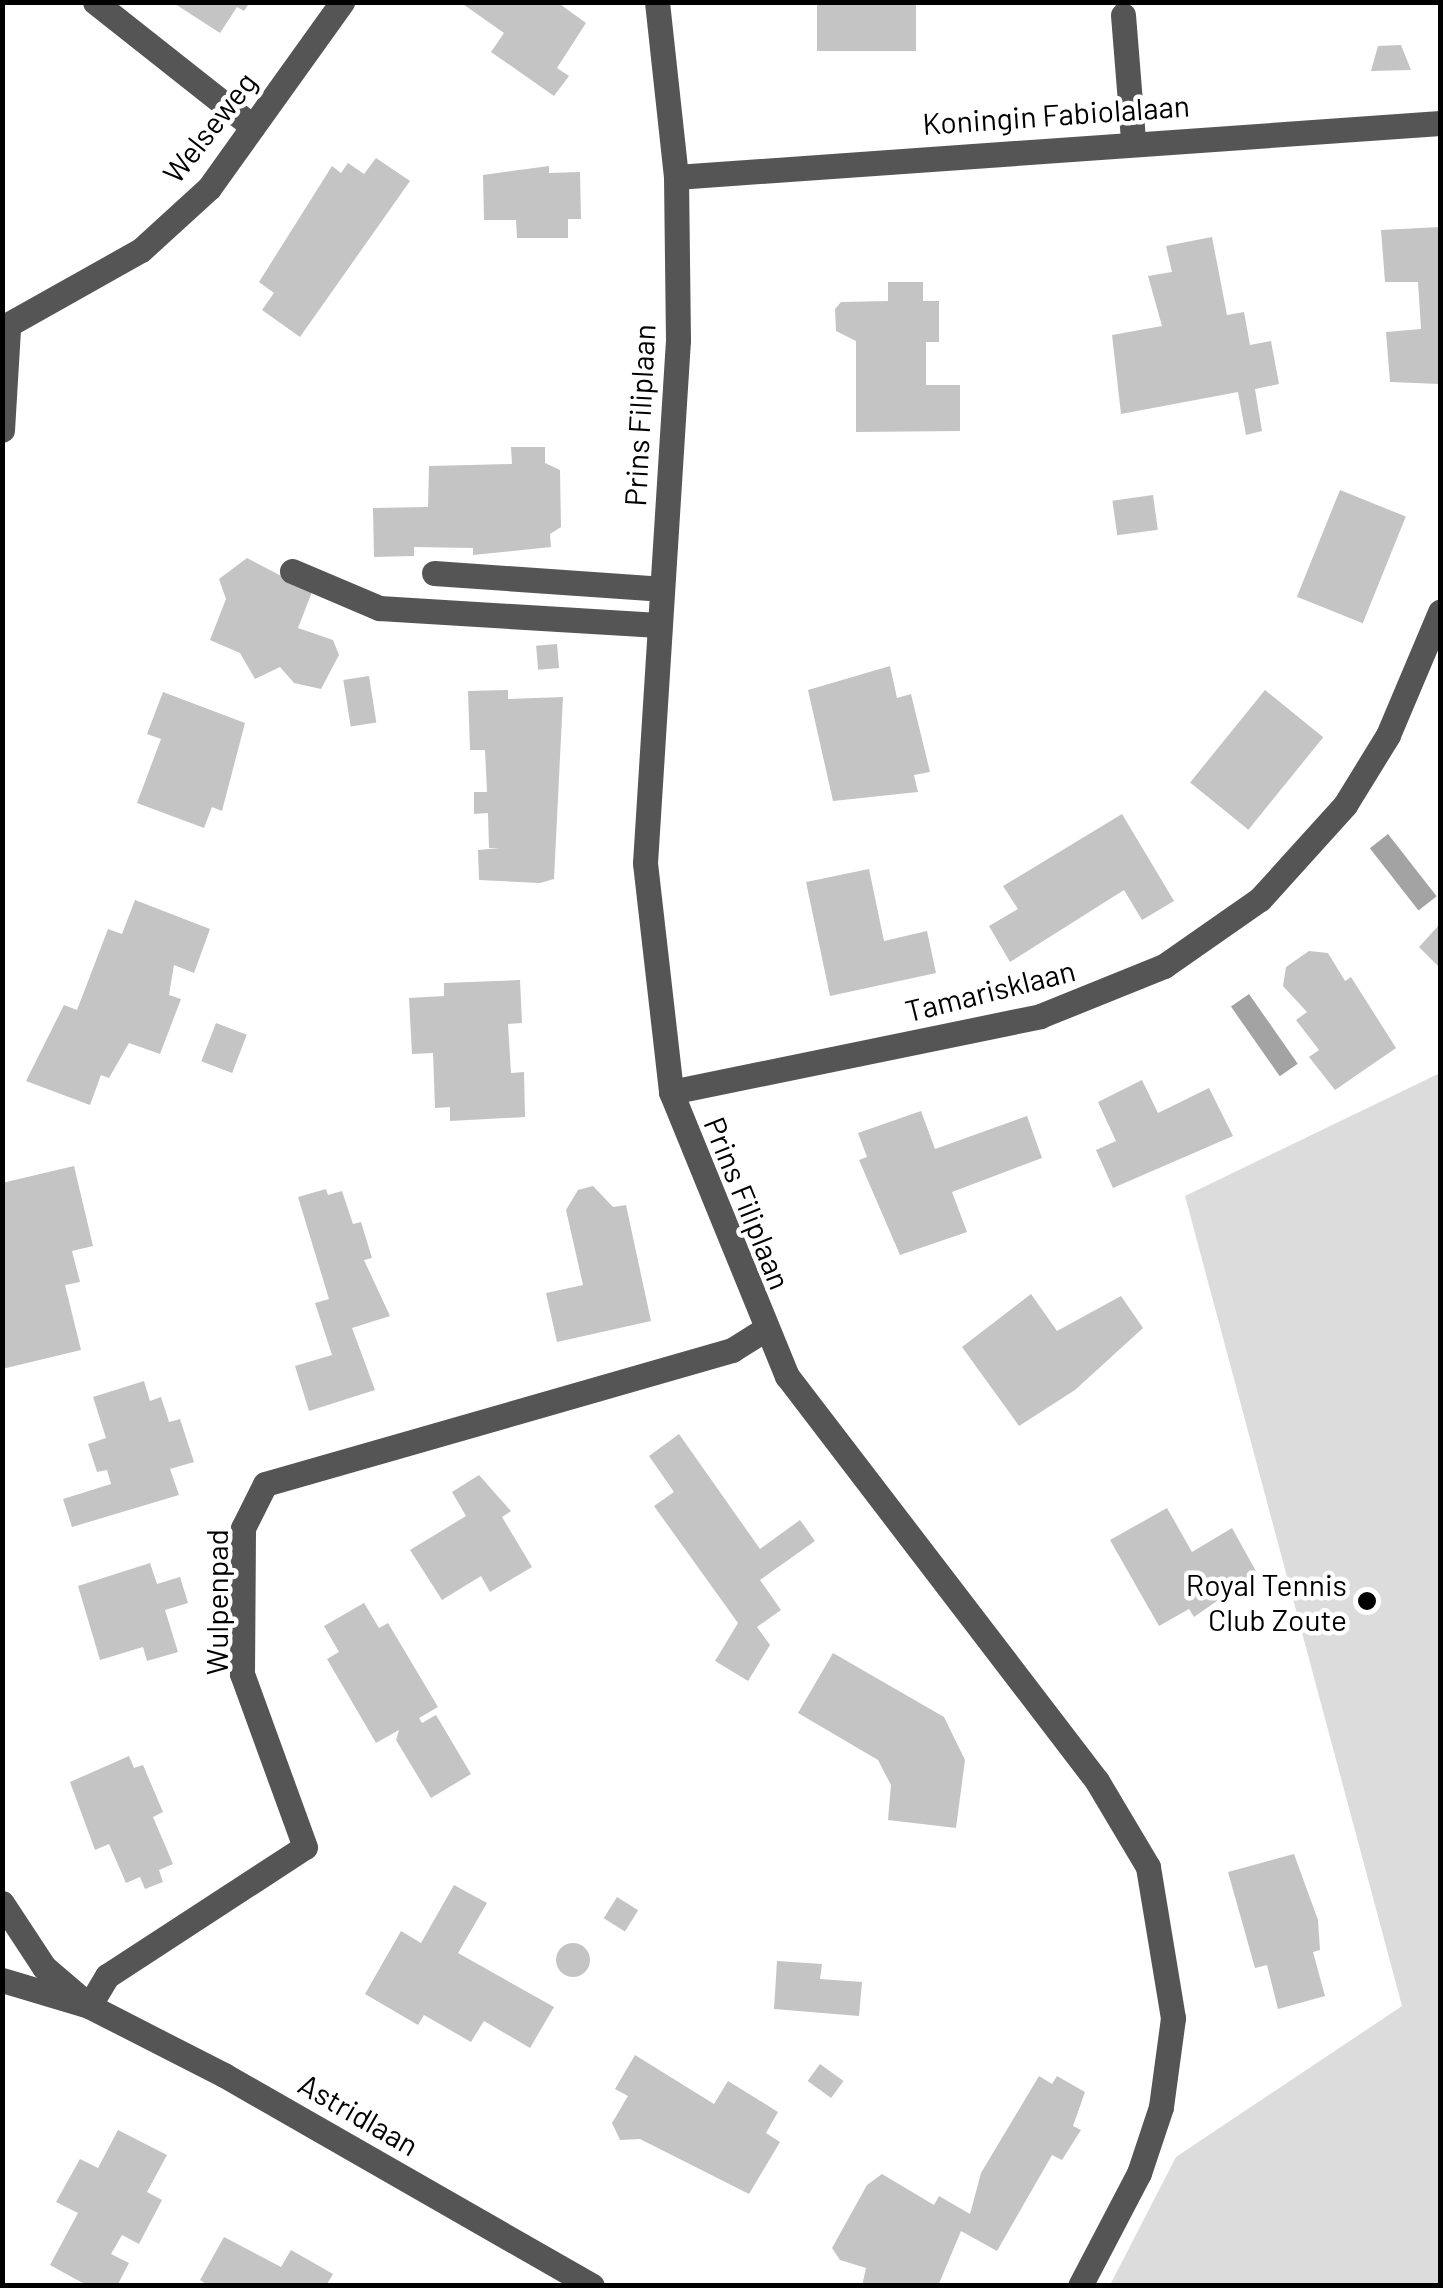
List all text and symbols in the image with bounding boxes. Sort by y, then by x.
street label: Welseweg [155,64,263,190]
street label: Koningin Fabiolalaan [921,87,1191,141]
street label: Prins Filiplaan [616,323,662,507]
street label: Tamarisklaan [901,952,1079,1028]
street label: Prins Filiplaan [697,1112,799,1294]
street label: Wulpenpad [198,1529,234,1675]
place label: Royal Tennis Club Zoute [1186,1566,1347,1636]
marker: Royal Tennis Club Zoute [1356,1590,1378,1612]
street label: Astridlaan [293,2065,425,2163]

